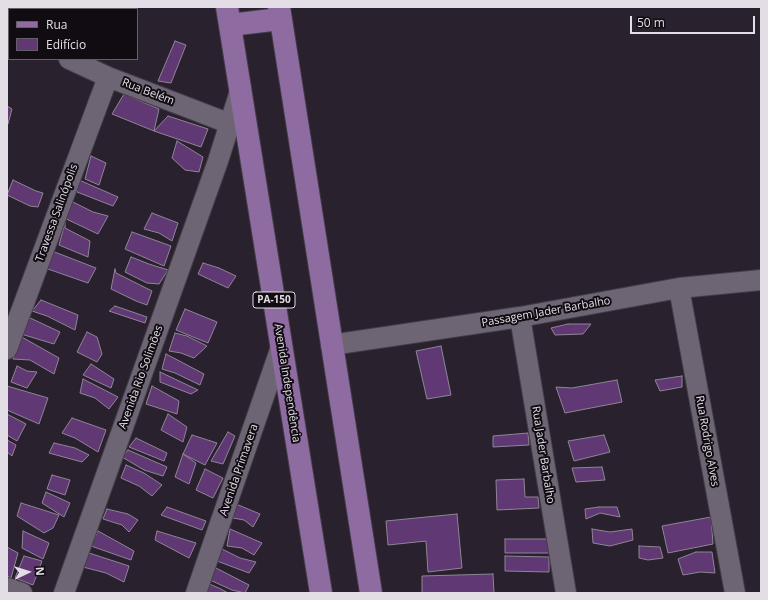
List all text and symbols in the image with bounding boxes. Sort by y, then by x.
legend [8,8,138,60]
scale bar [632,8,757,34]
text: 50 m [637,14,665,31]
text: Rua [46,16,67,33]
text: Edifício [46,36,86,53]
street label: Rua Belém [120,76,176,108]
street label: Travessa Salinópolis [33,162,81,264]
road number: PA-150 [253,292,295,308]
street label: Passagem Jader Barbalho [481,294,611,330]
street label: Avenida Rio Solimões [116,323,166,431]
street label: Avenida Independência [271,323,303,443]
street label: Rua Rodrigo Alves [693,395,721,487]
street label: Rua Jader Barbalho [529,405,557,505]
street label: Avenida Primavera [217,422,261,518]
north arrow [8,552,48,592]
text: N [33,566,48,576]

